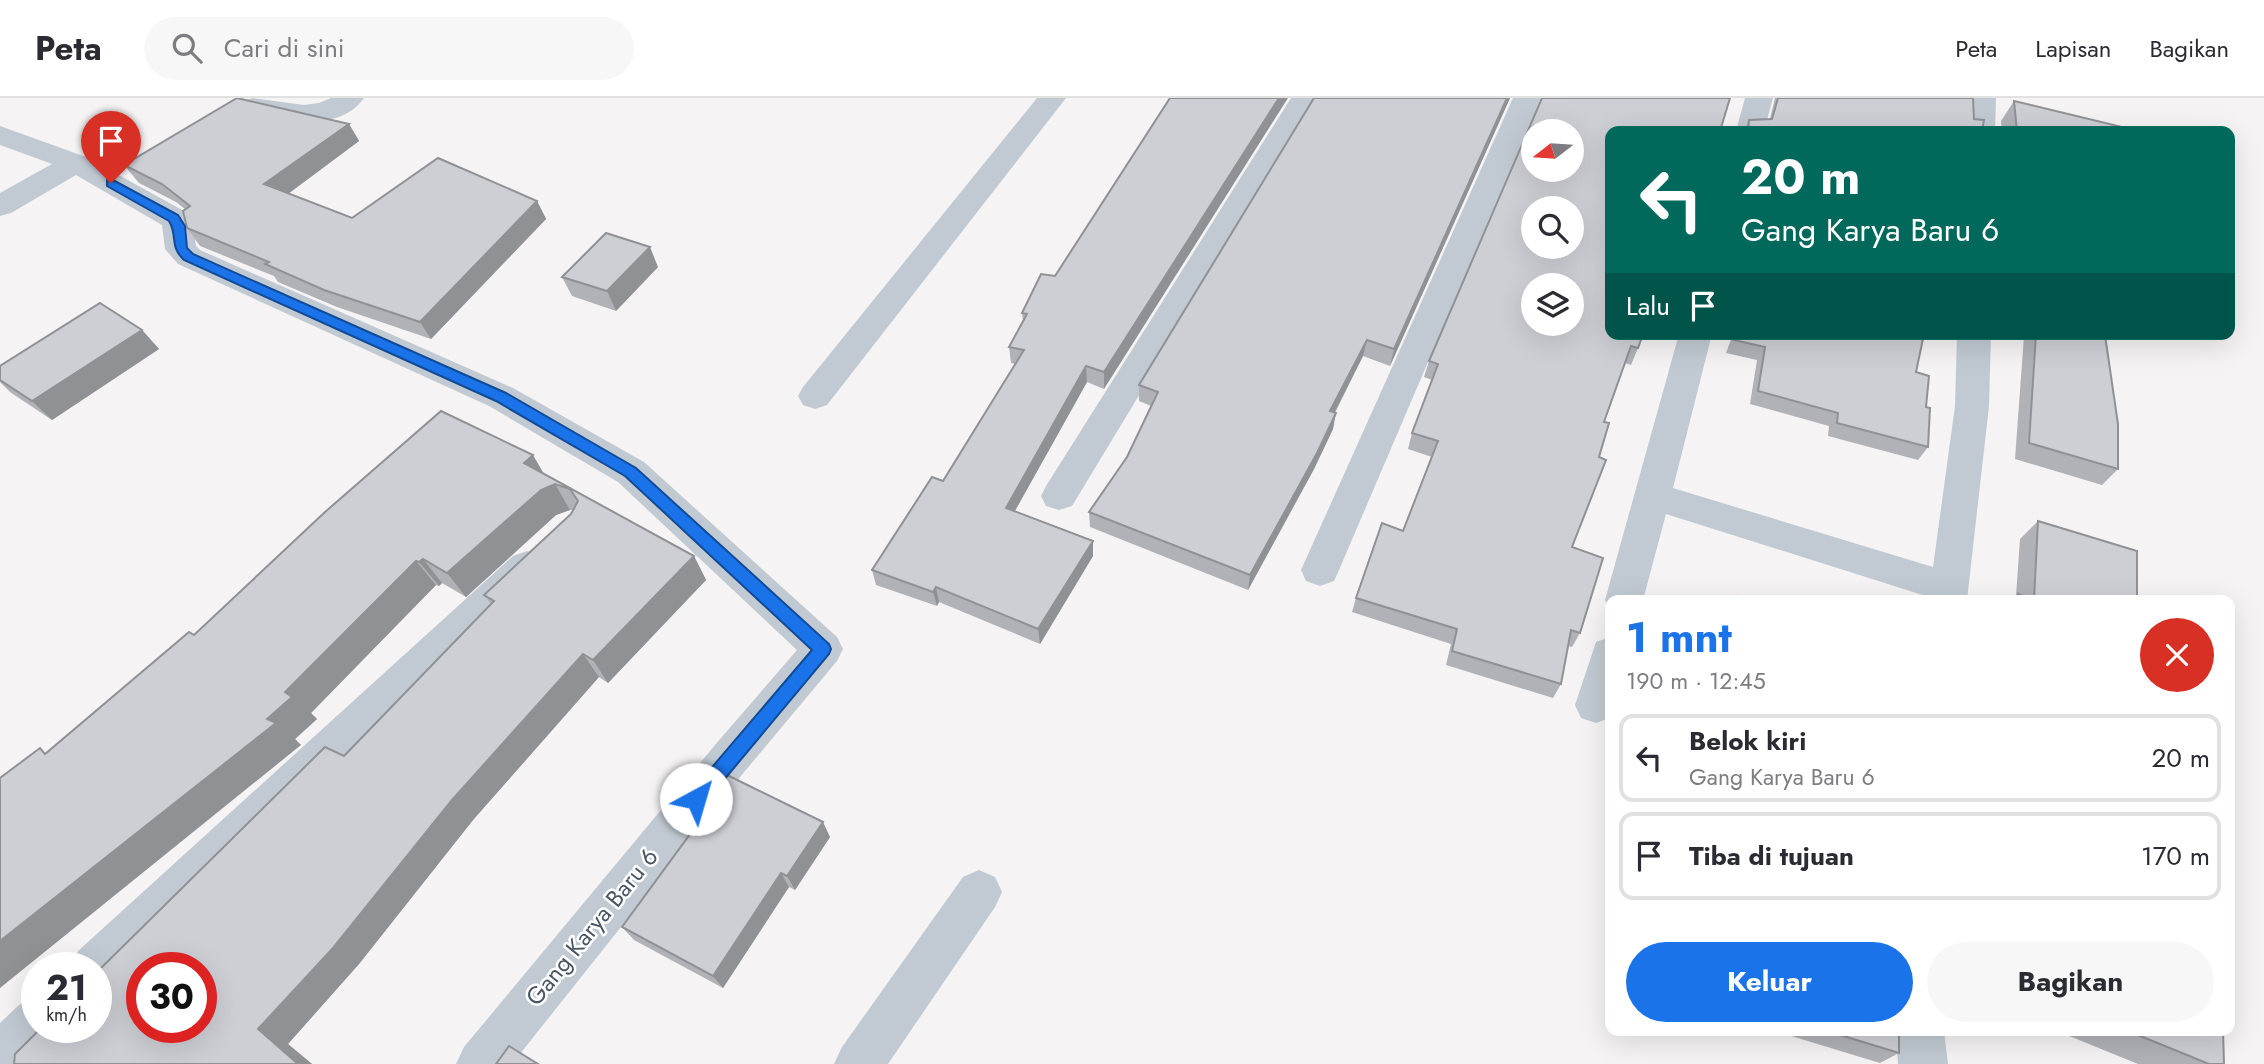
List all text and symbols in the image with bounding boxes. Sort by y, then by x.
search box [144,17,634,80]
text: Peta [35,25,102,72]
icon: search [168,29,206,67]
text: Cari di sini [224,29,345,67]
text: Peta [1955,31,1997,66]
text: Lapisan [2035,31,2111,66]
text: Bagikan [2149,31,2229,66]
pin [81,111,141,183]
north arrow [1521,119,1584,182]
map controls [1521,119,1584,336]
icon: arrive [92,122,130,160]
text: 20 m [1741,142,1860,212]
icon: left [1626,154,1717,245]
button: search [1521,196,1584,259]
text: Gang Karya Baru 6 [1741,207,1999,253]
button: layers [1521,273,1584,336]
text: Lalu [1626,287,1670,325]
icon: arrive [1684,287,1722,325]
text: 1 mnt [1626,607,1732,668]
button: close [2140,618,2214,692]
text: 190 m · 12:45 [1626,664,1766,698]
text: Belok kiri [1689,722,1806,760]
icon: left [1630,739,1668,777]
text: 20 m [2152,739,2210,777]
text: Gang Karya Baru 6 [1689,760,1875,794]
position arrow [659,762,733,836]
icon: arrive [1630,837,1668,875]
text: Tiba di tujuan [1689,837,1854,875]
text: 170 m [2141,837,2210,875]
street label: Gang Karya Baru 6 [517,840,666,1013]
button: Keluar [1626,942,1913,1022]
button: Bagikan [1927,942,2214,1022]
speed limit sign: 30 [126,952,217,1043]
text: 21 [46,963,87,1013]
text: km/h [46,1002,87,1028]

